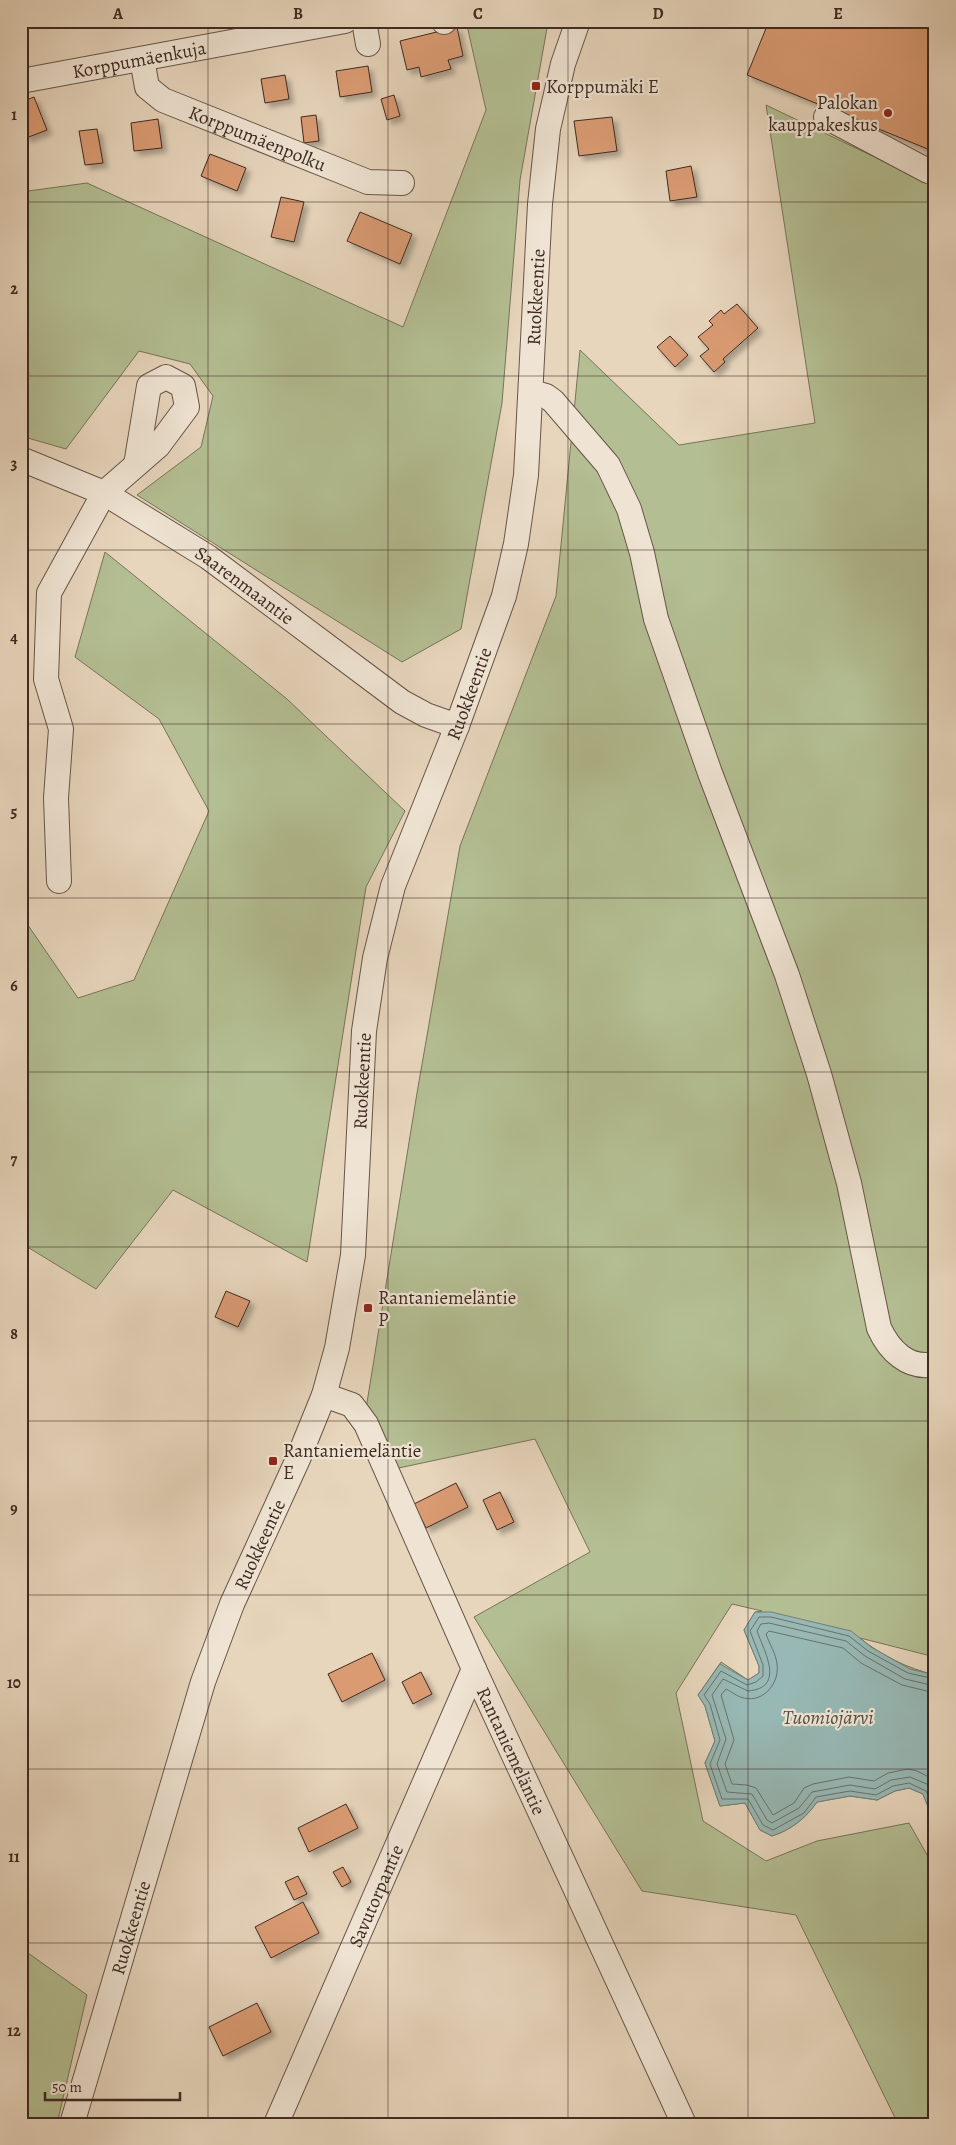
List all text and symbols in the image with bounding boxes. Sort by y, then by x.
text: A [112,3,124,25]
text: B [293,3,303,25]
text: C [473,3,483,25]
text: D [652,3,664,25]
text: E [833,3,843,25]
street label: Korppumäenkuja [70,35,208,85]
place label: Korppumäki E [546,74,659,100]
marker: Korppumäki E [530,80,542,92]
place label: Palokan kauppakeskus [768,90,878,138]
street label: Korppumäenpolku [185,100,331,178]
text: 1 [11,104,17,126]
marker: Palokan kauppakeskus [882,107,894,119]
street label: Ruokkeentie [521,248,552,346]
text: 2 [10,278,18,300]
text: 3 [11,453,18,475]
street label: Saarenmaantie [190,540,299,631]
text: 4 [10,627,18,649]
street label: Ruokkeentie [441,644,498,744]
text: 5 [11,801,18,823]
text: 6 [10,975,18,997]
street label: Ruokkeentie [347,1032,378,1130]
text: 7 [11,1149,18,1171]
place label: Rantaniemeläntie P [378,1285,516,1333]
marker: Rantaniemeläntie P [362,1302,374,1314]
text: 8 [10,1323,18,1345]
place label: Rantaniemeläntie E [283,1438,421,1486]
marker: Rantaniemeläntie E [267,1455,279,1467]
street label: Ruokkeentie [228,1495,292,1594]
text: 9 [10,1498,18,1520]
text: 10 [7,1672,21,1694]
street label: Rantaniemeläntie [470,1683,552,1819]
water label: Tuomiojärvi [783,1704,873,1731]
street label: Savutorpantie [343,1841,410,1951]
text: 11 [8,1846,20,1868]
street label: Ruokkeentie [105,1878,157,1978]
text: 12 [7,2020,21,2042]
scale bar [45,2070,180,2102]
text: 50 m [52,2077,82,2097]

